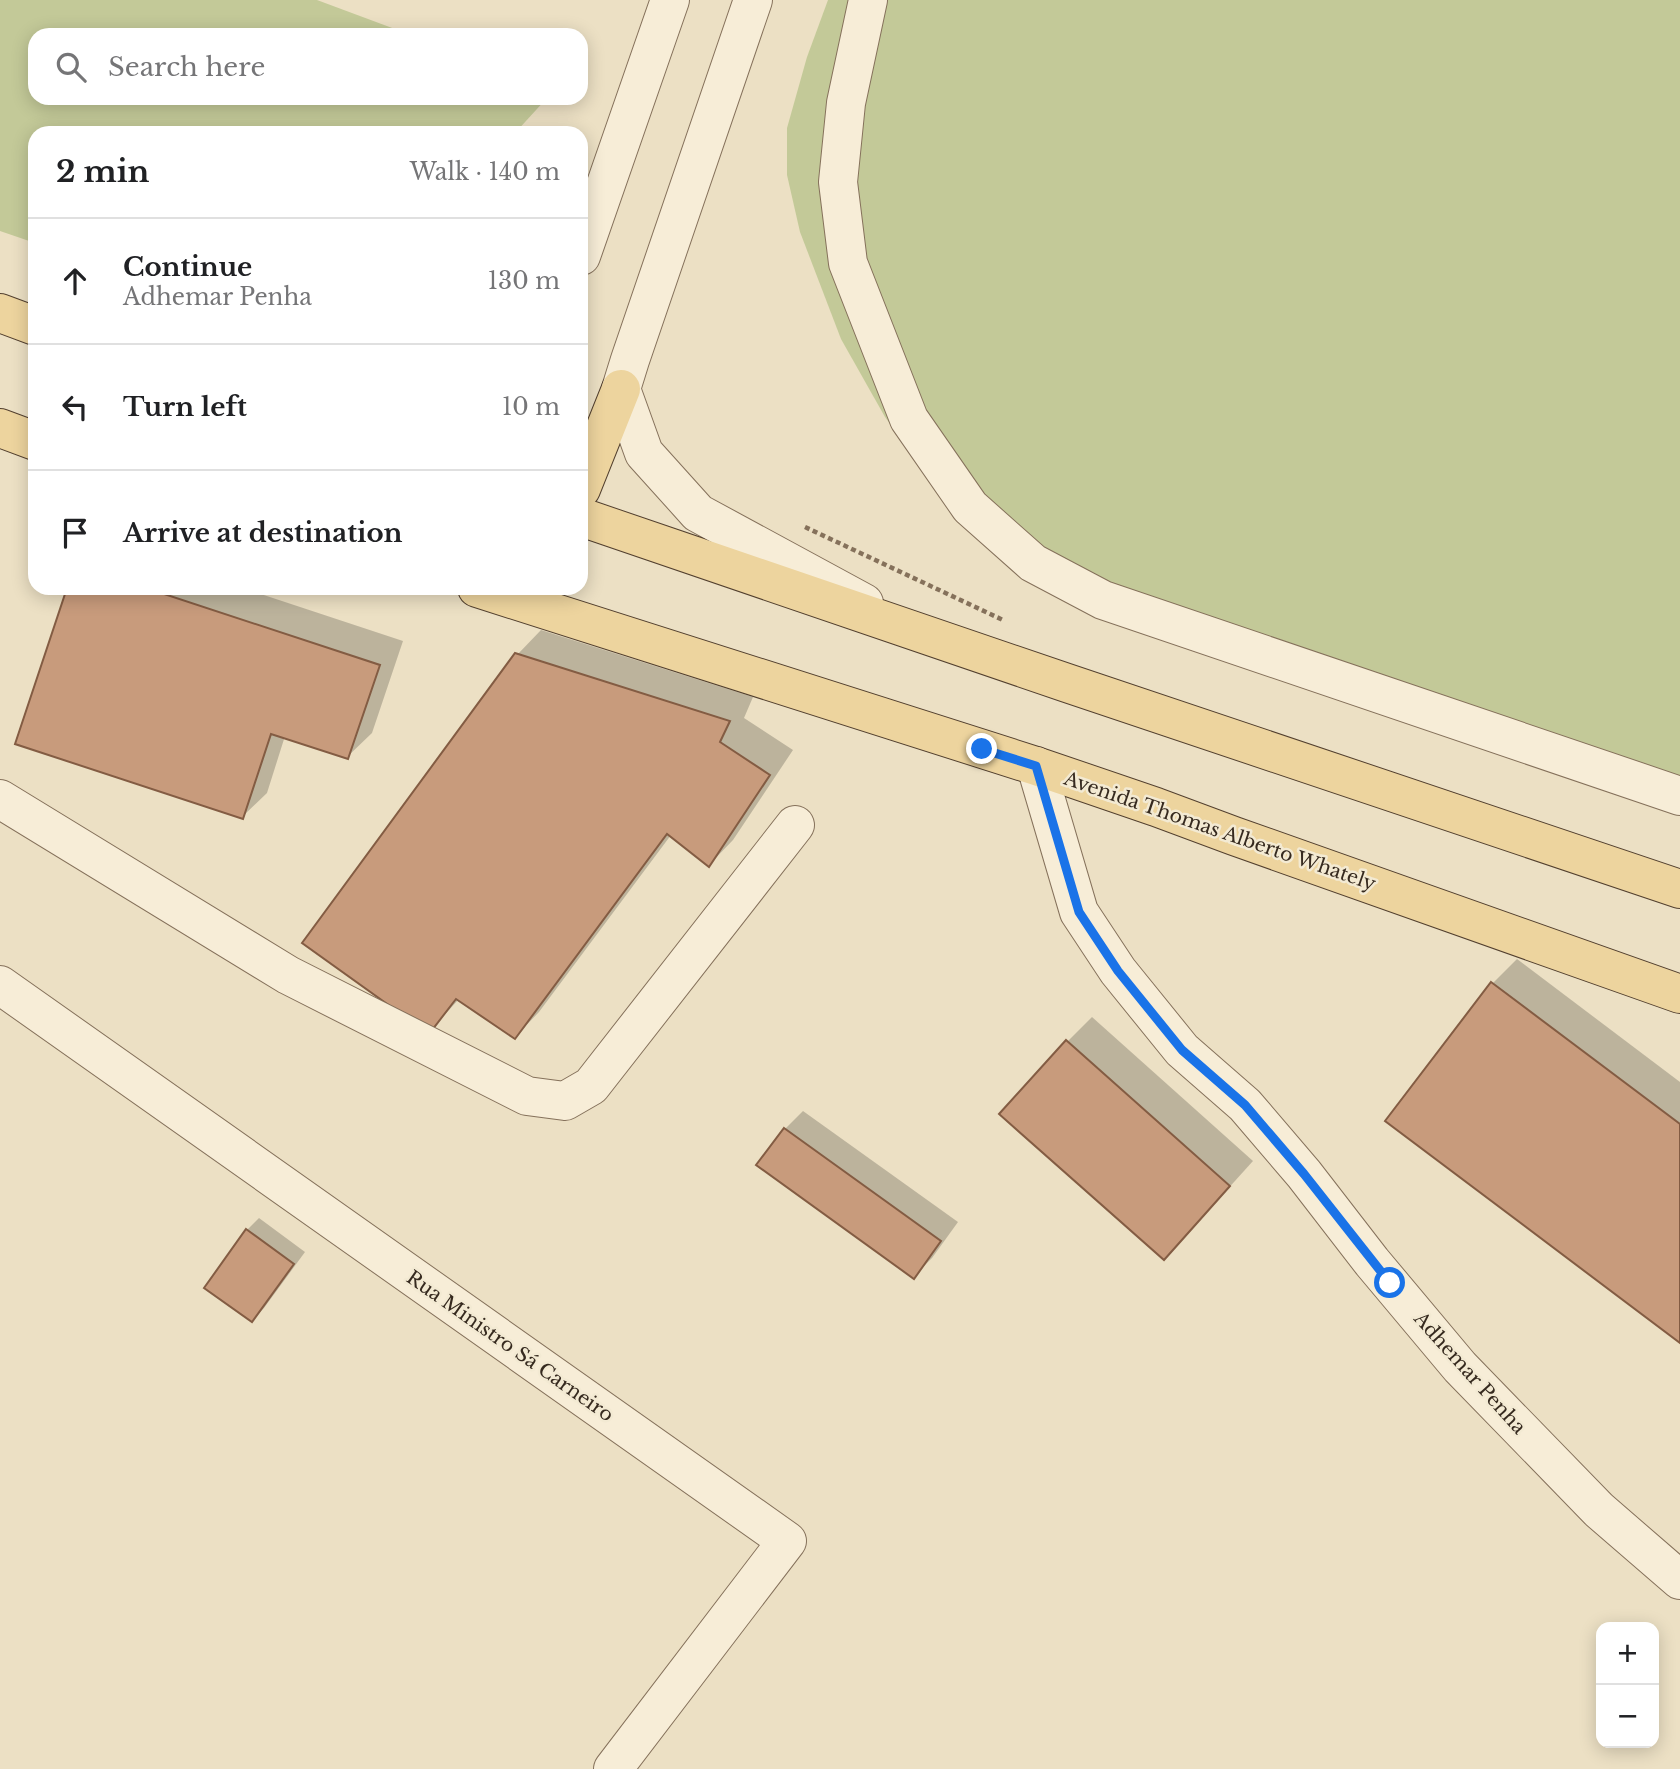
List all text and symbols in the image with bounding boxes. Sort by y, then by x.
search box [28,28,588,105]
icon: search [52,48,90,86]
text: Search here [108,51,265,83]
text: 2 min [56,153,149,190]
text: Walk · 140 m [410,158,560,186]
text: Continue [123,251,252,283]
icon: ahead [56,262,94,300]
text: 130 m [488,267,560,295]
text: Adhemar Penha [123,283,312,311]
icon: left [56,388,94,426]
text: Turn left [123,391,247,423]
text: 10 m [502,393,560,421]
icon: arrive [56,514,94,552]
text: Arrive at destination [123,517,403,549]
route end [966,733,997,764]
street label: Avenida Thomas Alberto Whately [1060,766,1379,895]
street label: Rua Ministro Sá Carneiro [402,1266,618,1426]
route start [1374,1267,1405,1298]
street label: Adhemar Penha [1409,1307,1531,1439]
map controls [1596,1622,1659,1748]
button: + [1596,1622,1659,1685]
button: − [1596,1685,1659,1748]

